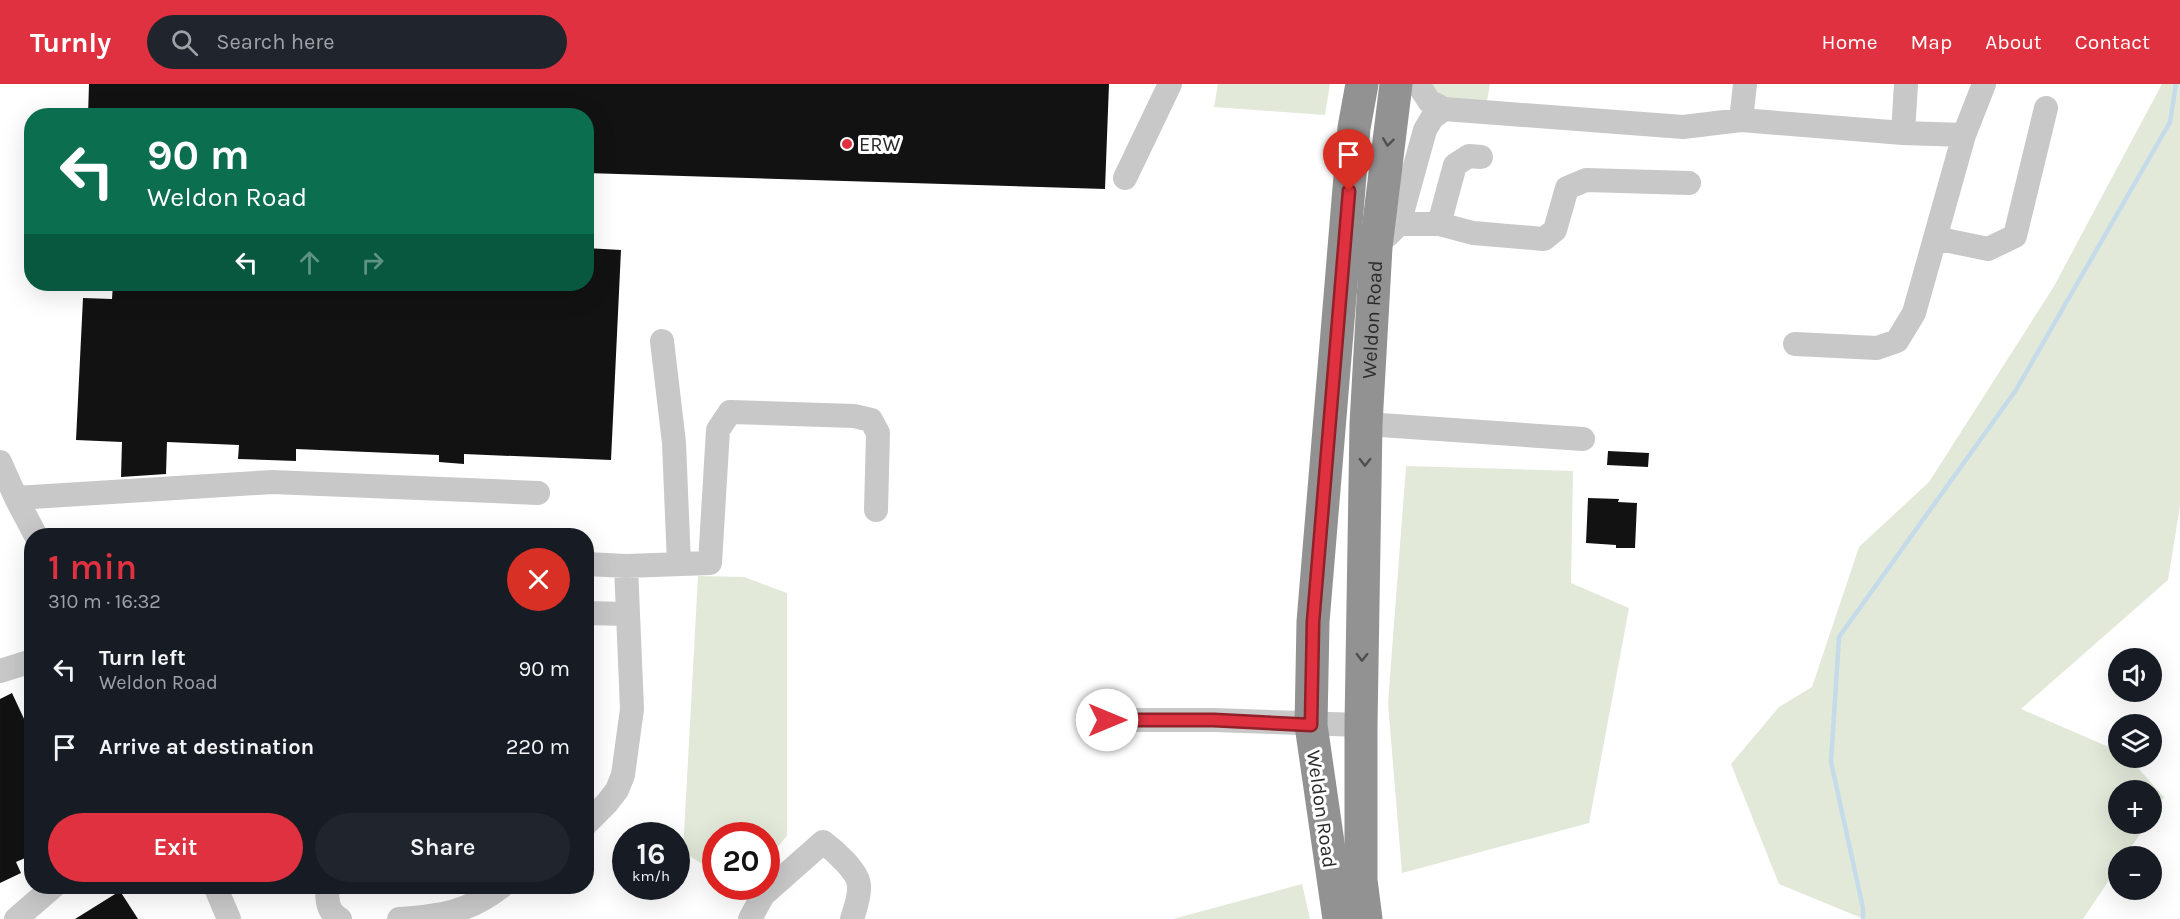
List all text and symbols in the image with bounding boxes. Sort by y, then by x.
search box [147,15,567,69]
text: Turnly [30,26,111,59]
icon: search [168,26,201,59]
text: Search here [216,29,335,55]
text: Home [1822,30,1878,54]
text: Map [1911,30,1952,54]
text: About [1985,30,2042,54]
text: Contact [2075,30,2150,54]
pin [1323,129,1374,191]
text: 90 m [147,130,250,180]
icon: left [48,132,126,210]
place label: ERW [859,133,900,156]
marker: ERW [840,137,854,151]
one-way arrow [1382,137,1395,147]
icon: arrive [1332,138,1365,171]
text: Weldon Road [147,181,307,213]
icon: left [230,246,263,279]
icon: ahead [293,246,326,279]
icon: right [356,246,389,279]
street label: Weldon Road [1358,260,1387,380]
one-way arrow [1359,458,1371,467]
text: 1 min [48,546,137,588]
button: close [507,548,570,611]
text: 310 m · 16:32 [48,590,161,613]
text: Turn left [99,645,186,671]
map controls [2108,648,2162,900]
button: sound [2108,648,2162,702]
one-way arrow [1356,652,1368,661]
icon: left [48,653,81,686]
text: 90 m [518,656,570,682]
text: Weldon Road [99,671,218,694]
position arrow [1075,688,1139,752]
button: layers [2108,714,2162,768]
icon: arrive [48,731,81,764]
text: Arrive at destination [99,734,314,760]
text: 220 m [506,734,570,760]
street label: Weldon Road [1302,749,1341,869]
button: + [2108,780,2162,834]
button: Exit [48,813,303,882]
button: Share [315,813,570,882]
speed limit sign: 20 [702,822,780,900]
text: 16 [637,836,665,872]
button: − [2108,846,2162,900]
text: km/h [632,867,670,885]

